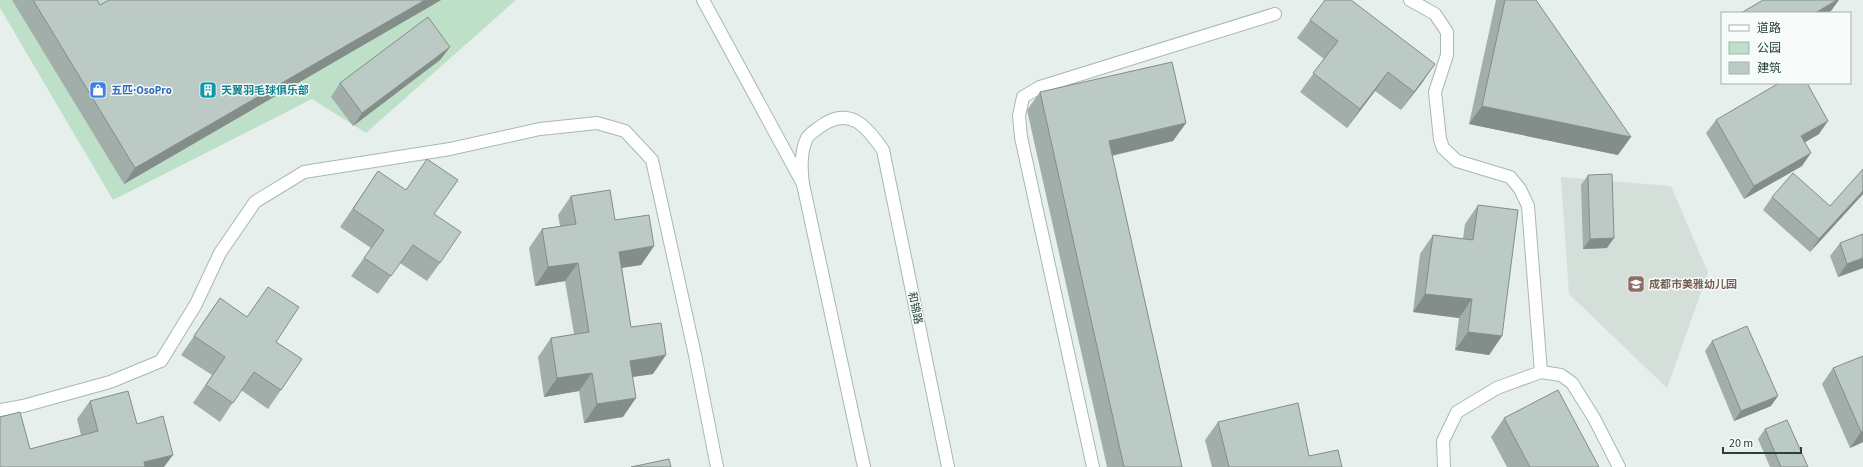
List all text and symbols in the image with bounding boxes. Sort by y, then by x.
legend [1721,12,1851,84]
text: 道路 [1757,20,1781,37]
text: 公园 [1757,40,1781,57]
text: 建筑 [1757,60,1781,77]
shop icon: 五匹·OsoPro [88,80,108,100]
building icon: 天翼羽毛球俱乐部 [198,80,218,100]
place label: 五匹·OsoPro [111,83,172,98]
place label: 天翼羽毛球俱乐部 [221,83,309,98]
school or university icon: 成都市美雅幼儿园 [1626,274,1646,294]
place label: 成都市美雅幼儿园 [1649,277,1737,292]
street label: 和锦路 [904,290,926,326]
scale bar [1723,429,1801,455]
text: 20 m [1729,435,1753,452]

